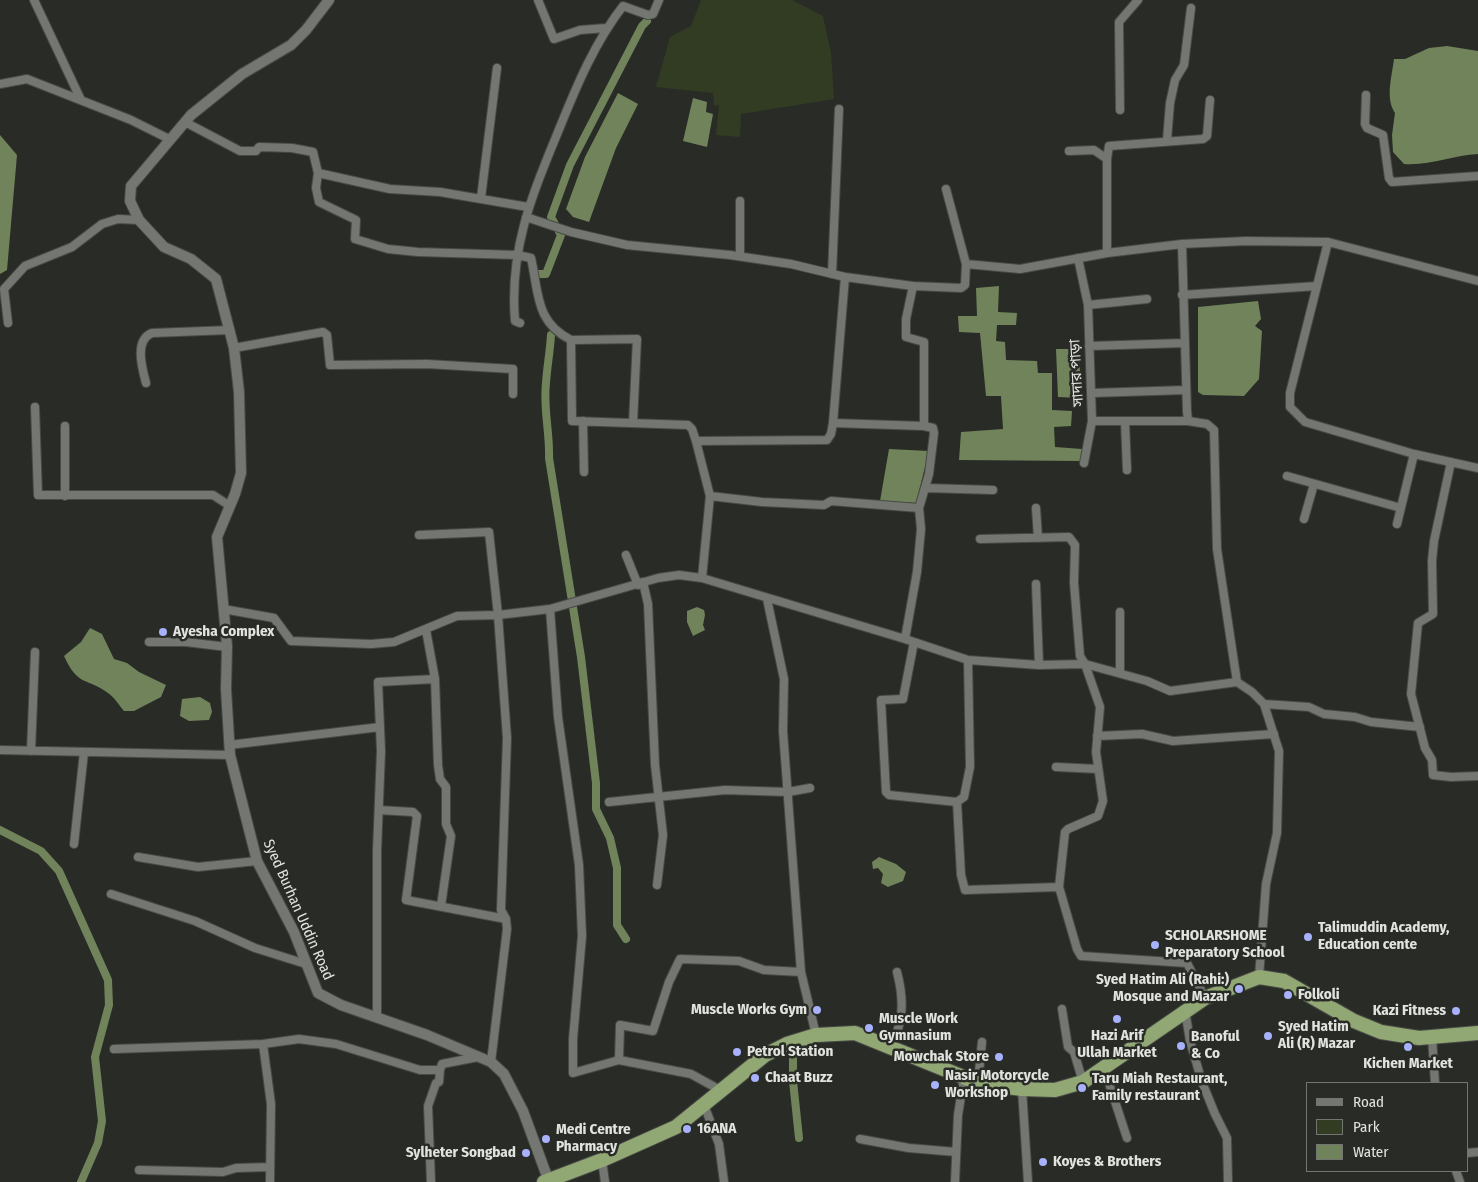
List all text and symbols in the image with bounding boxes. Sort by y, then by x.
street label: সাদার পাড়া [1066,339,1088,407]
place label: Ayesha Complex [173,623,274,641]
marker: Ayesha Complex [157,626,169,638]
street label: Syed Burhan Uddin Road [259,837,337,983]
place label: Talimuddin Academy, Education cente [1318,919,1449,954]
place label: SCHOLARSHOME Preparatory School [1165,927,1285,962]
marker: Talimuddin Academy, Education cente [1302,931,1314,943]
marker: SCHOLARSHOME Preparatory School [1149,939,1161,951]
place label: Syed Hatim Ali (Rahi:) Mosque and Mazar [1096,971,1229,1006]
marker: Syed Hatim Ali (Rahi:) Mosque and Mazar [1233,983,1245,995]
place label: Folkoli [1298,986,1340,1004]
marker: Folkoli [1282,989,1294,1001]
place label: Muscle Works Gym [691,1001,807,1019]
place label: Kazi Fitness [1373,1002,1446,1020]
marker: Muscle Works Gym [811,1004,823,1016]
marker: Kazi Fitness [1450,1005,1462,1017]
place label: Muscle Work Gymnasium [879,1010,958,1045]
marker: Hazi Arif Ullah Market [1111,1013,1123,1025]
place label: Syed Hatim Ali (R) Mazar [1278,1018,1355,1053]
marker: Muscle Work Gymnasium [863,1022,875,1034]
place label: Hazi Arif Ullah Market [1077,1027,1157,1062]
place label: Banoful & Co [1191,1028,1240,1063]
marker: Syed Hatim Ali (R) Mazar [1262,1030,1274,1042]
marker: Banoful & Co [1175,1040,1187,1052]
marker: Kichen Market [1402,1041,1414,1053]
place label: Petrol Station [747,1043,833,1061]
marker: Petrol Station [731,1046,743,1058]
place label: Mowchak Store [894,1048,989,1066]
marker: Mowchak Store [993,1051,1005,1063]
place label: Kichen Market [1363,1055,1453,1073]
place label: Nasir Motorcycle Workshop [945,1067,1049,1102]
place label: Chaat Buzz [765,1069,833,1087]
place label: Taru Miah Restaurant, Family restaurant [1092,1070,1227,1105]
marker: Chaat Buzz [749,1072,761,1084]
marker: Nasir Motorcycle Workshop [929,1079,941,1091]
marker: Taru Miah Restaurant, Family restaurant [1076,1082,1088,1094]
legend [1306,1082,1468,1172]
text: Road [1353,1093,1384,1111]
text: Park [1353,1118,1380,1136]
place label: 16ANA [697,1120,736,1138]
place label: Medi Centre Pharmacy [556,1121,631,1156]
marker: 16ANA [681,1123,693,1135]
marker: Medi Centre Pharmacy [540,1133,552,1145]
text: Water [1353,1143,1388,1161]
place label: Sylheter Songbad [406,1144,516,1162]
marker: Sylheter Songbad [520,1147,532,1159]
place label: Koyes & Brothers [1053,1153,1161,1171]
marker: Koyes & Brothers [1037,1156,1049,1168]

